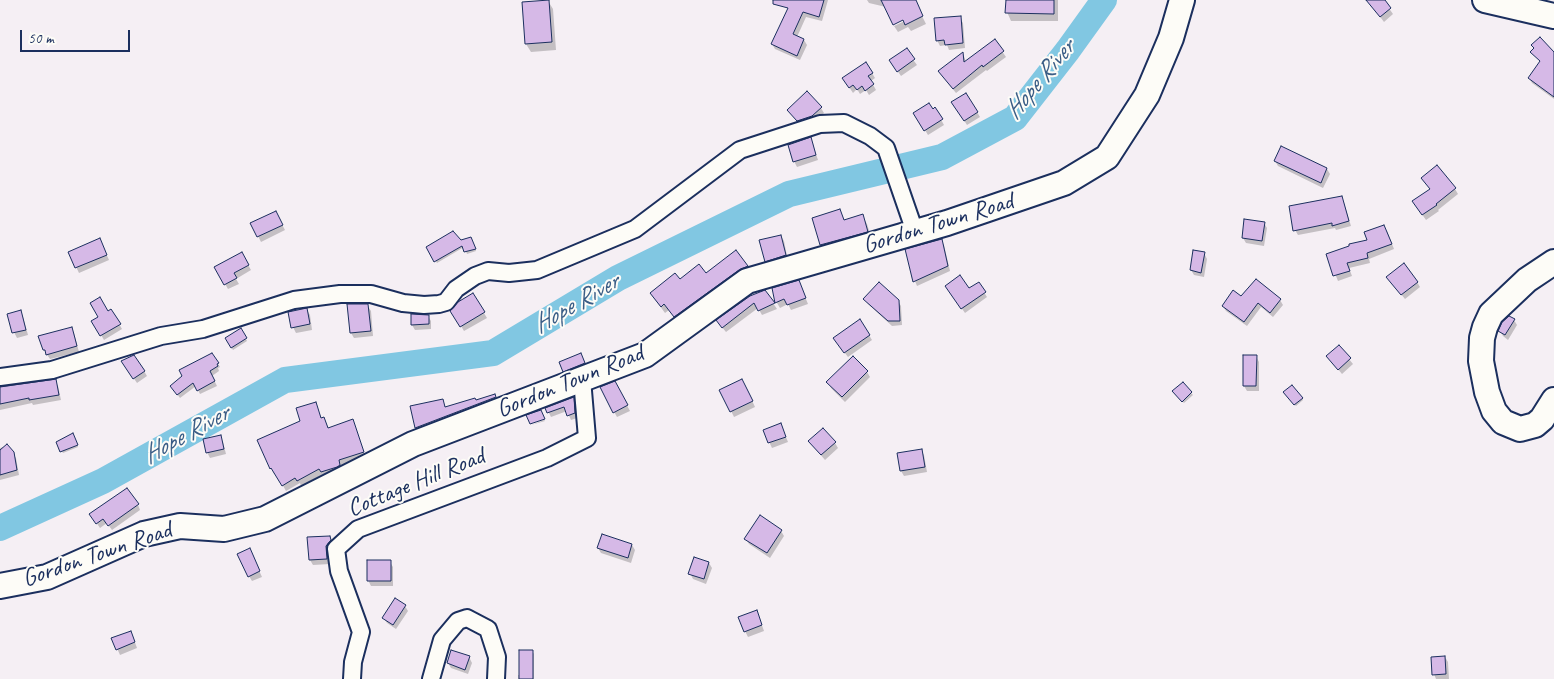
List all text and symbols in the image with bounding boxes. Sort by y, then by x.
scale bar [22,20,132,52]
text: 50 m [28,29,54,48]
water label: Hope River [998,34,1082,126]
street label: Gordon Town Road [859,187,1017,261]
water label: Hope River [528,267,624,341]
street label: Gordon Town Road [492,339,648,425]
water label: Hope River [137,399,235,471]
street label: Cottage Hill Road [343,442,489,524]
street label: Gordon Town Road [18,515,176,595]

